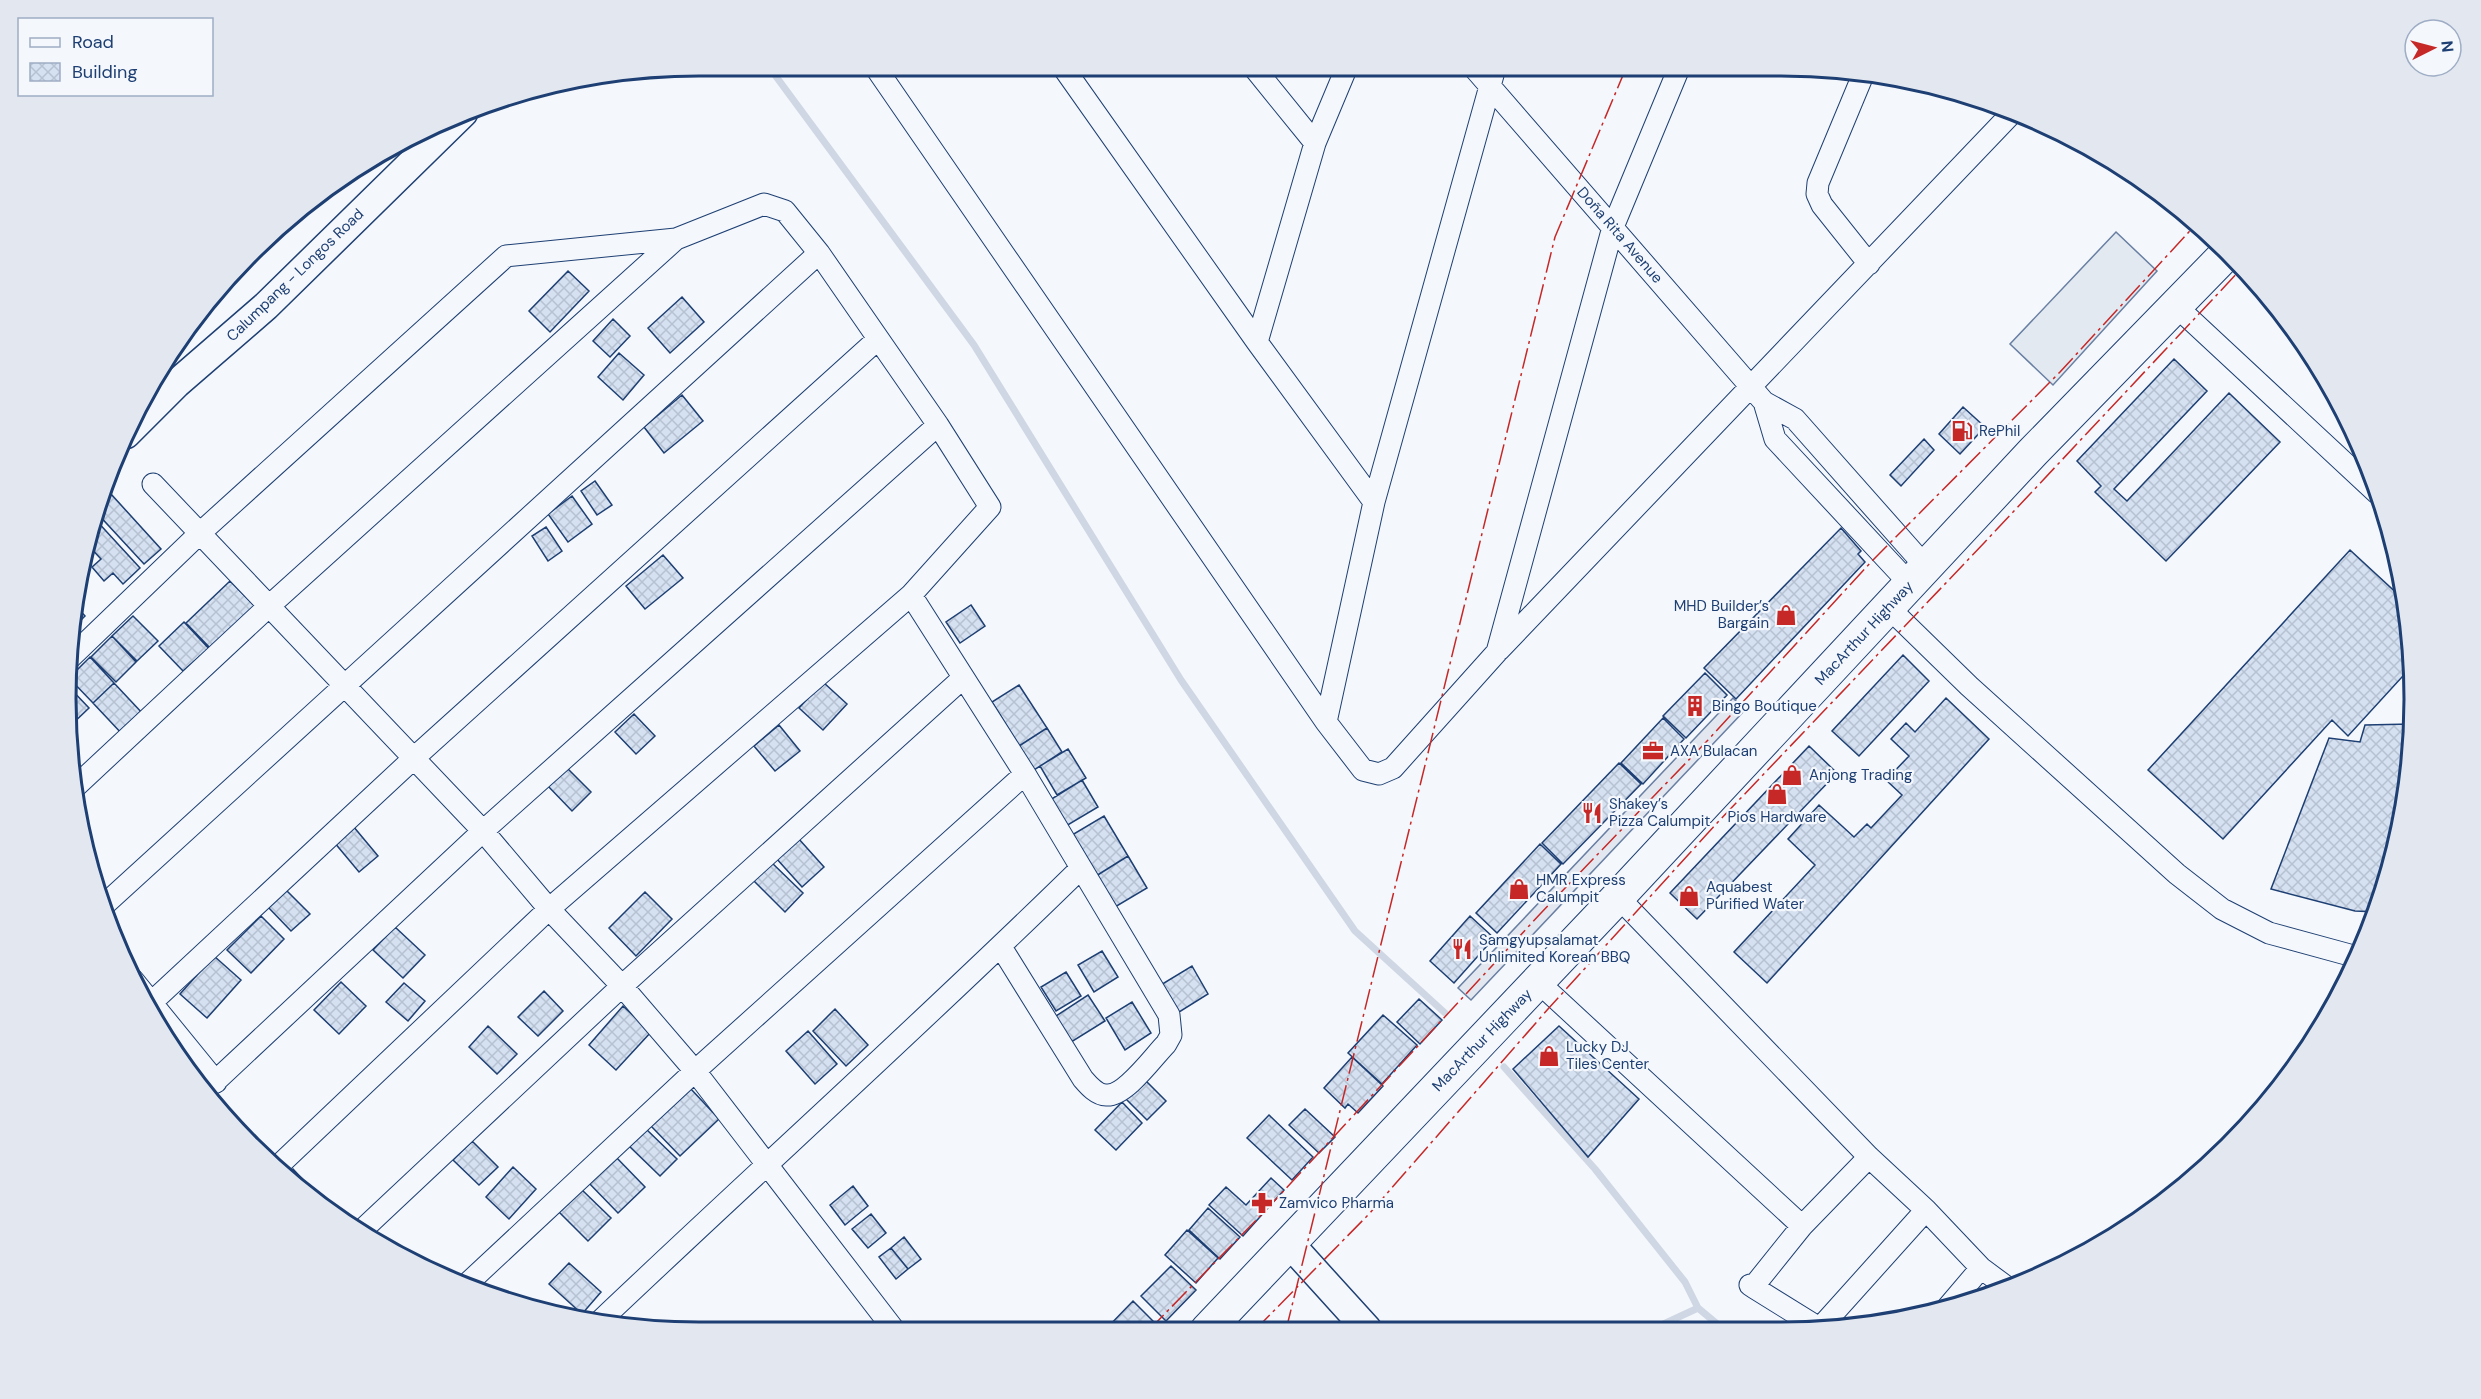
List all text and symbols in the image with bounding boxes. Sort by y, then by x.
legend [18,18,213,96]
north arrow [2403,18,2463,78]
text: Road [72,30,114,54]
text: N [2436,40,2458,53]
text: Building [72,60,137,84]
street label: Doña Rita Avenue [1573,183,1667,287]
street label: Calumpang - Longos Road [222,204,368,346]
fuel station icon: RePhil [1950,419,1974,443]
place label: RePhil [1979,421,2020,441]
street label: MacArthur Highway [1810,576,1918,689]
place label: MHD Builder’s Bargain [1674,596,1769,633]
shop icon: MHD Builder’s Bargain [1774,603,1798,627]
building icon: Bingo Boutique [1683,694,1707,718]
place label: Bingo Boutique [1712,696,1817,716]
office icon: AXA Bulacan [1641,739,1665,763]
place label: AXA Bulacan [1670,741,1757,761]
shop icon: Anjong Trading [1780,763,1804,787]
place label: Anjong Trading [1809,765,1912,785]
shop icon: Pios Hardware [1765,782,1789,806]
place label: Shakey’s Pizza Calumpit [1609,794,1710,831]
restaurant icon: Shakey’s Pizza Calumpit [1580,801,1604,825]
place label: Pios Hardware [1728,807,1826,827]
place label: HMR Express Calumpit [1536,870,1626,907]
shop icon: HMR Express Calumpit [1507,877,1531,901]
place label: Aquabest Purified Water [1706,877,1805,914]
shop icon: Aquabest Purified Water [1677,884,1701,908]
place label: Samgyupsalamat Unlimited Korean BBQ [1479,930,1630,967]
restaurant icon: Samgyupsalamat Unlimited Korean BBQ [1450,937,1474,961]
street label: MacArthur Highway [1428,984,1537,1096]
place label: Lucky DJ Tiles Center [1566,1037,1649,1074]
shop icon: Lucky DJ Tiles Center [1537,1044,1561,1068]
pharmacy icon: Zamvico Pharma [1250,1191,1274,1215]
place label: Zamvico Pharma [1279,1193,1394,1213]

